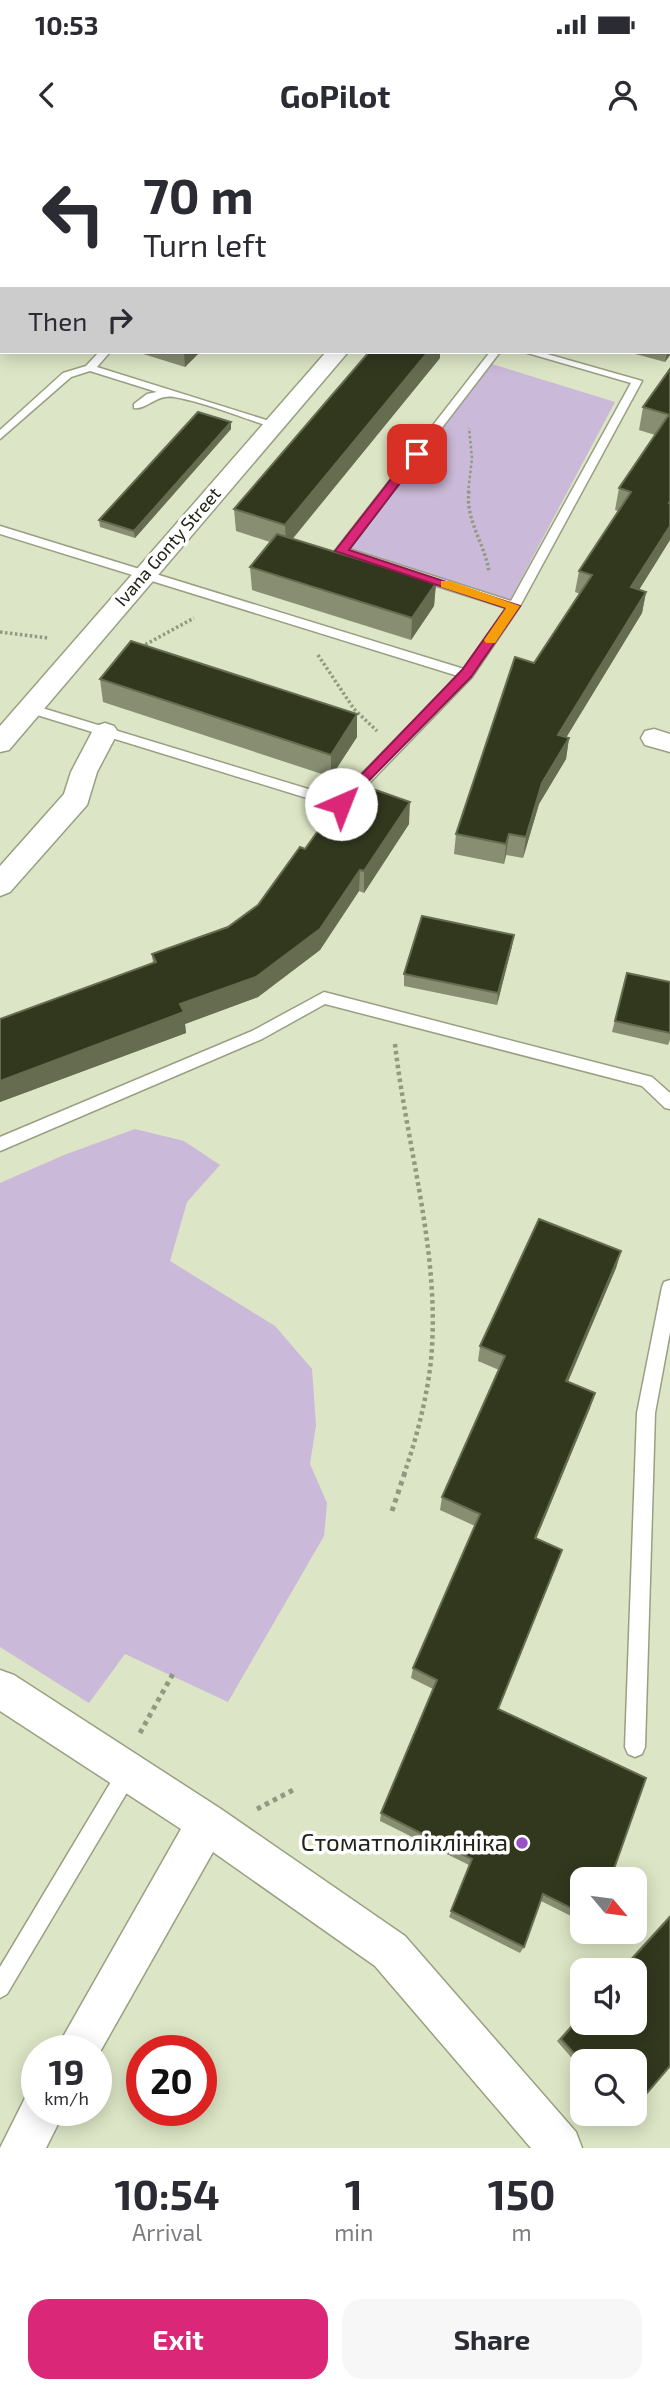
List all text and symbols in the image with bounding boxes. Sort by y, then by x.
text: 10:53 [35,9,98,40]
icon: back [28,76,66,114]
text: GoPilot [280,76,390,114]
icon: person [604,76,642,114]
text: 70 m [143,165,254,224]
icon: left [28,168,119,259]
text: Turn left [143,225,267,263]
icon: right [101,301,139,339]
text: Then [28,305,87,336]
pin [387,424,447,484]
icon: arrive [398,435,436,473]
street label: Ivana Gonty Street [110,482,225,610]
position arrow [304,767,378,841]
place label: Стоматполіклініка [301,1827,508,1856]
marker: Стоматполіклініка [514,1835,530,1851]
north arrow [570,1867,648,1944]
map controls [570,1867,647,2126]
button: sound [570,1958,647,2035]
speed limit sign: 20 [126,2035,217,2126]
button: search [570,2049,647,2126]
text: 19 [49,2050,84,2092]
text: km/h [44,2087,89,2109]
text: 10:54 [114,2168,220,2218]
text: 1 [345,2168,363,2218]
text: 150 [488,2168,556,2218]
text: Arrival [132,2218,202,2246]
text: min [334,2218,373,2246]
text: m [512,2218,532,2246]
button: Exit [28,2299,328,2379]
button: Share [342,2299,642,2379]

